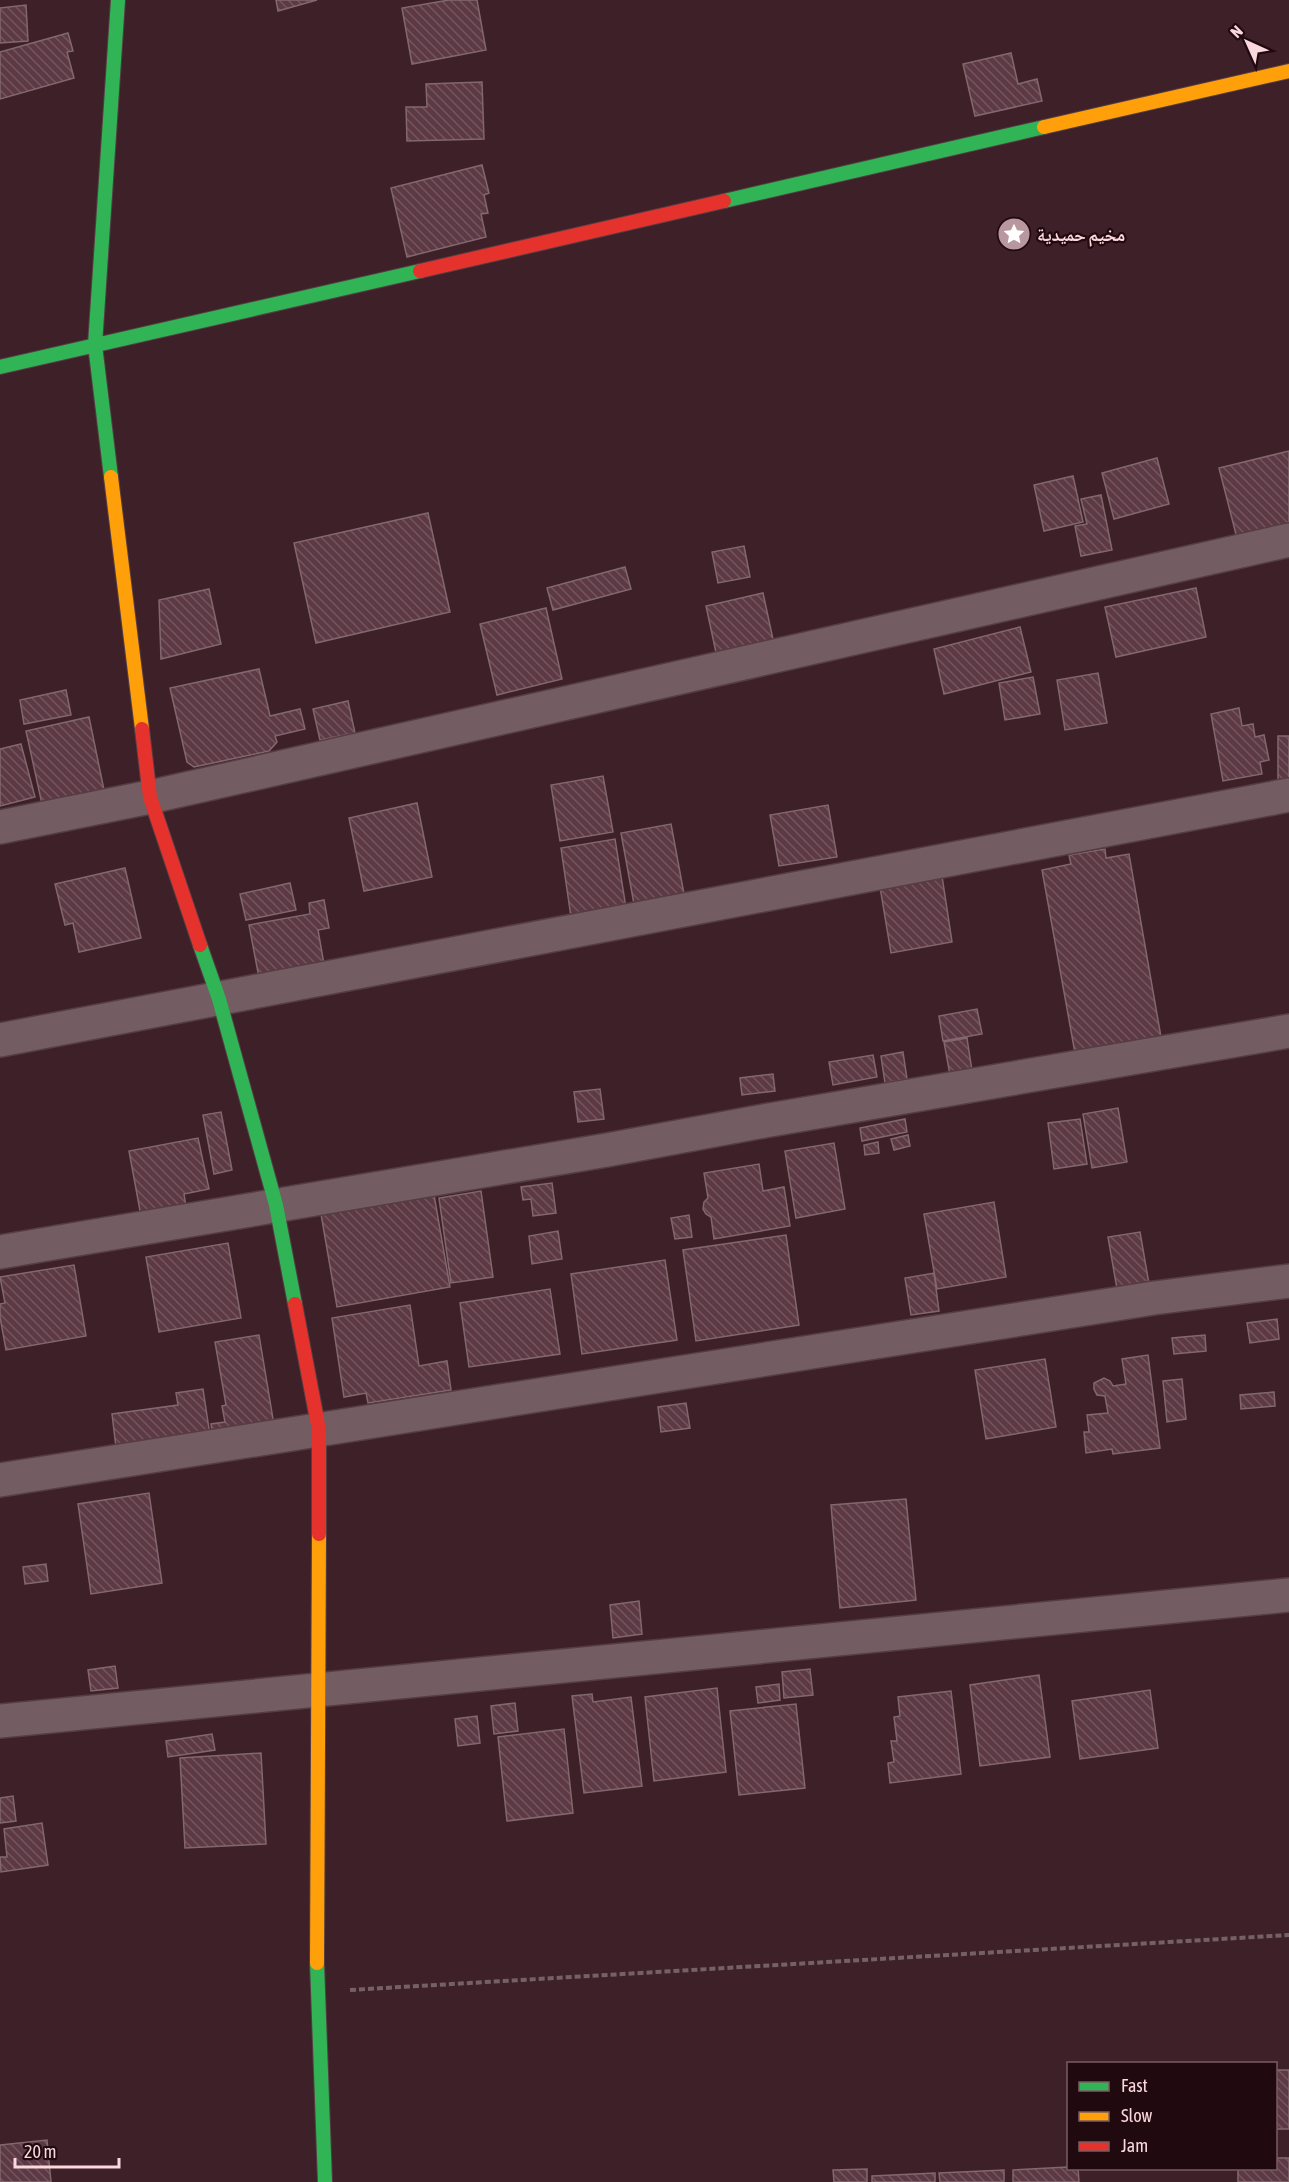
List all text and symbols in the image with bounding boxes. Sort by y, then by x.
north arrow [1217,12,1277,72]
text: N [1227,22,1246,41]
place icon: مخيم حميدية [996,216,1032,252]
place label: مخيم حميدية [1037,224,1125,247]
legend [1067,2062,1277,2170]
text: Fast [1121,2075,1148,2096]
text: Slow [1121,2105,1152,2126]
scale bar [15,2131,118,2169]
text: Jam [1121,2135,1148,2156]
text: 20 m [24,2141,56,2162]

